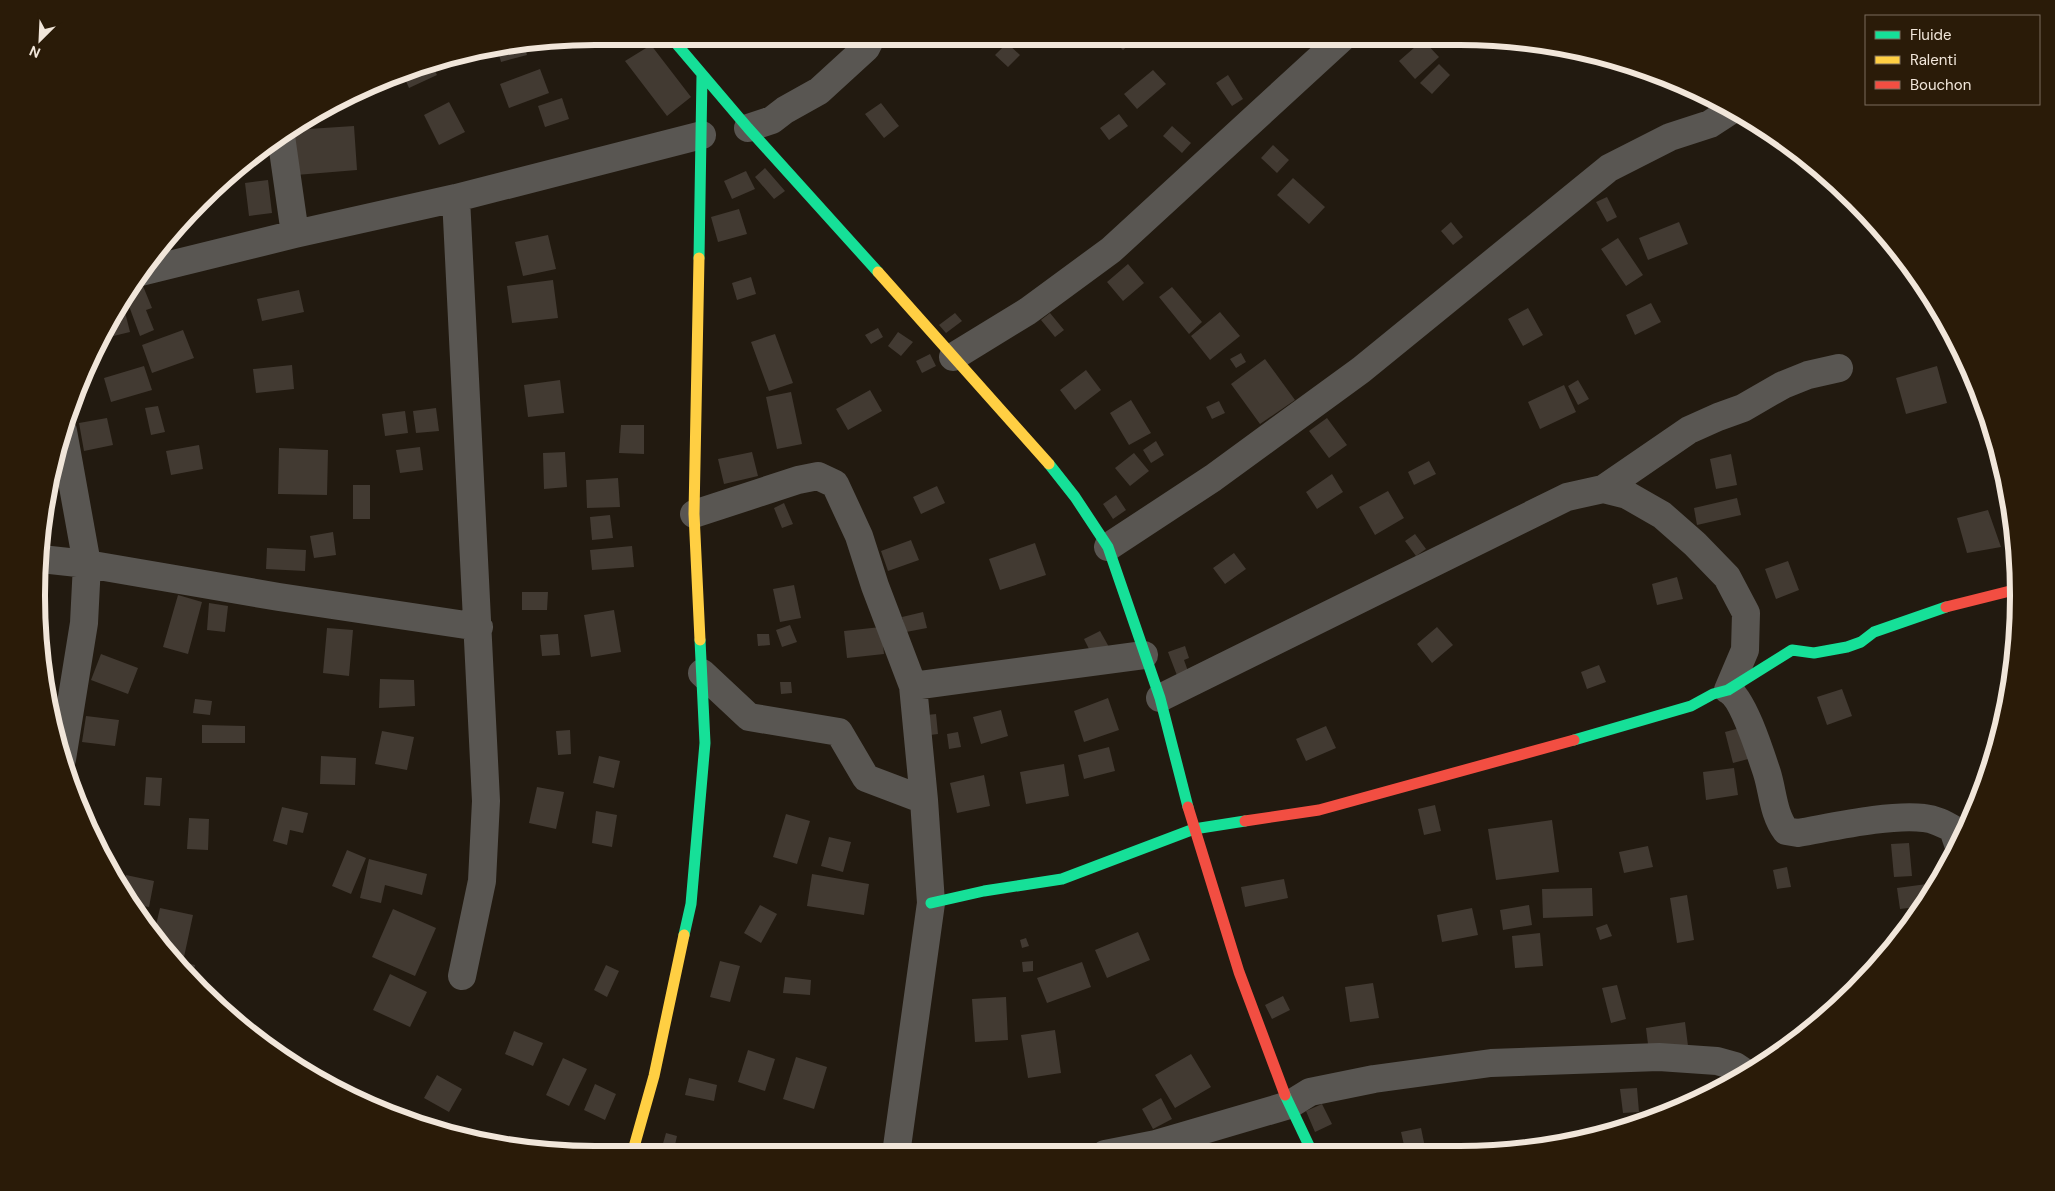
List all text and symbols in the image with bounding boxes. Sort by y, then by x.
north arrow [15,15,65,65]
legend [1865,15,2040,105]
text: Fluide [1910,25,1952,45]
text: N [26,42,43,62]
text: Ralenti [1910,50,1957,70]
text: Bouchon [1910,75,1971,95]

